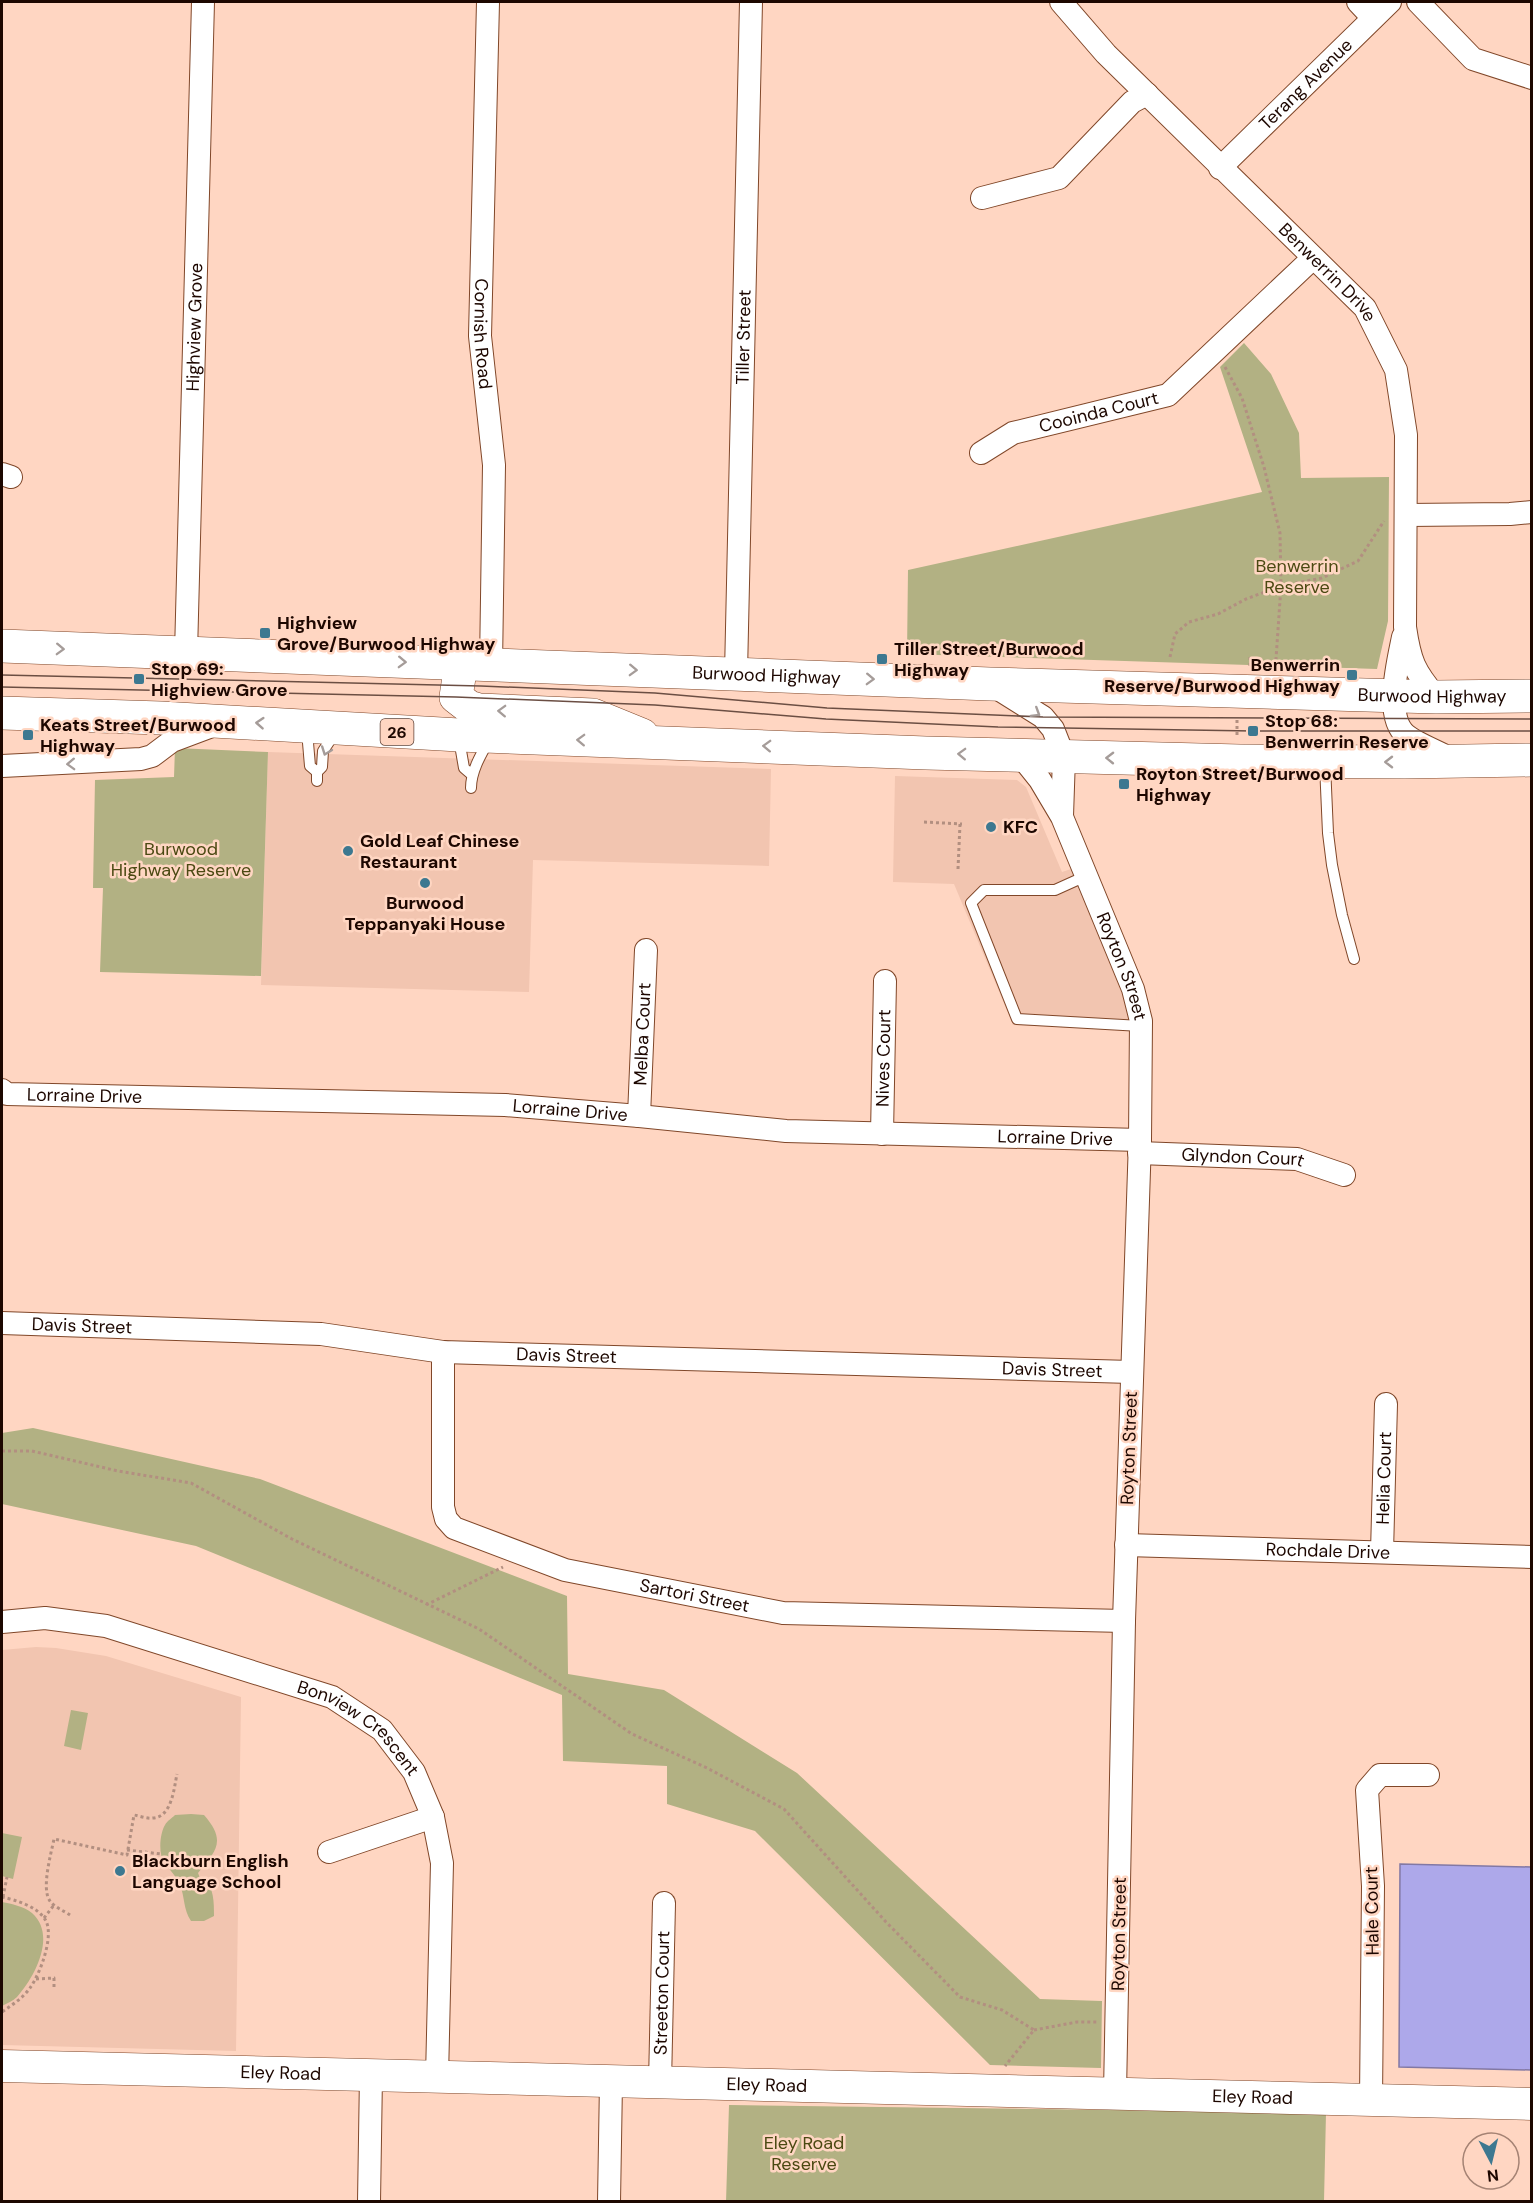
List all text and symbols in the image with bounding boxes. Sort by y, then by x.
street label: Terang Avenue [1254,33,1358,135]
street label: Benwerrin Drive [1273,218,1382,326]
street label: Highview Grove [181,263,208,392]
street label: Cornish Road [468,278,498,390]
street label: Tiller Street [730,289,757,385]
street label: Cooinda Court [1036,386,1161,438]
park label: Benwerrin Reserve [1256,554,1339,599]
place label: Highview Grove/Burwood Highway [277,611,495,656]
marker: Highview Grove/Burwood Highway [258,626,272,640]
place label: Tiller Street/Burwood Highway [894,637,1084,682]
one-way arrow [55,642,64,655]
marker: Tiller Street/Burwood Highway [875,652,889,666]
place label: Benwerrin Reserve/Burwood Highway [1104,653,1340,698]
one-way arrow [397,655,406,668]
place label: Stop 69: Highview Grove [151,657,288,702]
street label: Burwood Highway [692,661,841,690]
one-way arrow [629,663,638,676]
marker: Benwerrin Reserve/Burwood Highway [1345,668,1359,682]
marker: Stop 69: Highview Grove [132,672,146,686]
one-way arrow [866,672,875,685]
street label: Burwood Highway [1357,683,1507,709]
one-way arrow [498,705,507,718]
one-way arrow [1029,705,1040,716]
place label: Stop 68: Benwerrin Reserve [1265,709,1429,754]
place label: Keats Street/Burwood Highway [40,713,236,758]
one-way arrow [256,717,265,730]
road number: 26 [380,719,414,745]
marker: Stop 68: Benwerrin Reserve [1246,724,1260,738]
marker: Keats Street/Burwood Highway [21,728,35,742]
one-way arrow [576,733,585,746]
one-way arrow [763,740,772,753]
one-way arrow [321,745,334,755]
one-way arrow [957,747,966,760]
one-way arrow [1106,752,1115,764]
one-way arrow [1385,756,1394,768]
one-way arrow [66,757,75,770]
place label: Royton Street/Burwood Highway [1136,762,1344,807]
marker: Royton Street/Burwood Highway [1117,777,1131,791]
place label: KFC [1003,815,1038,839]
marker: KFC [984,820,998,834]
place label: Gold Leaf Chinese Restaurant [360,829,520,874]
park label: Burwood Highway Reserve [111,837,251,882]
marker: Gold Leaf Chinese Restaurant [341,844,355,858]
marker: Burwood Teppanyaki House [418,876,432,890]
place label: Burwood Teppanyaki House [345,891,505,936]
street label: Royton Street [1091,909,1152,1023]
street label: Melba Court [628,982,657,1086]
street label: Nives Court [871,1009,896,1107]
street label: Lorraine Drive [27,1082,142,1109]
street label: Lorraine Drive [512,1094,629,1127]
street label: Lorraine Drive [997,1124,1113,1151]
street label: Glyndon Court [1181,1143,1308,1173]
street label: Davis Street [31,1312,133,1339]
street label: Davis Street [516,1342,617,1369]
street label: Davis Street [1002,1356,1103,1383]
street label: Royton Street [1115,1391,1143,1505]
street label: Helia Court [1371,1431,1397,1525]
street label: Rochdale Drive [1265,1537,1390,1565]
street label: Sartori Street [638,1573,751,1618]
street label: Bonview Crescent [294,1675,425,1781]
place label: Blackburn English Language School [132,1849,289,1894]
marker: Blackburn English Language School [113,1864,127,1878]
street label: Hale Court [1359,1866,1385,1956]
street label: Royton Street [1106,1877,1132,1991]
street label: Streeton Court [649,1931,675,2055]
street label: Eley Road [240,2060,322,2086]
street label: Eley Road [726,2072,807,2098]
street label: Eley Road [1212,2084,1293,2110]
park label: Eley Road Reserve [764,2131,844,2176]
north arrow [1461,2131,1521,2191]
text: N [1486,2164,1500,2187]

